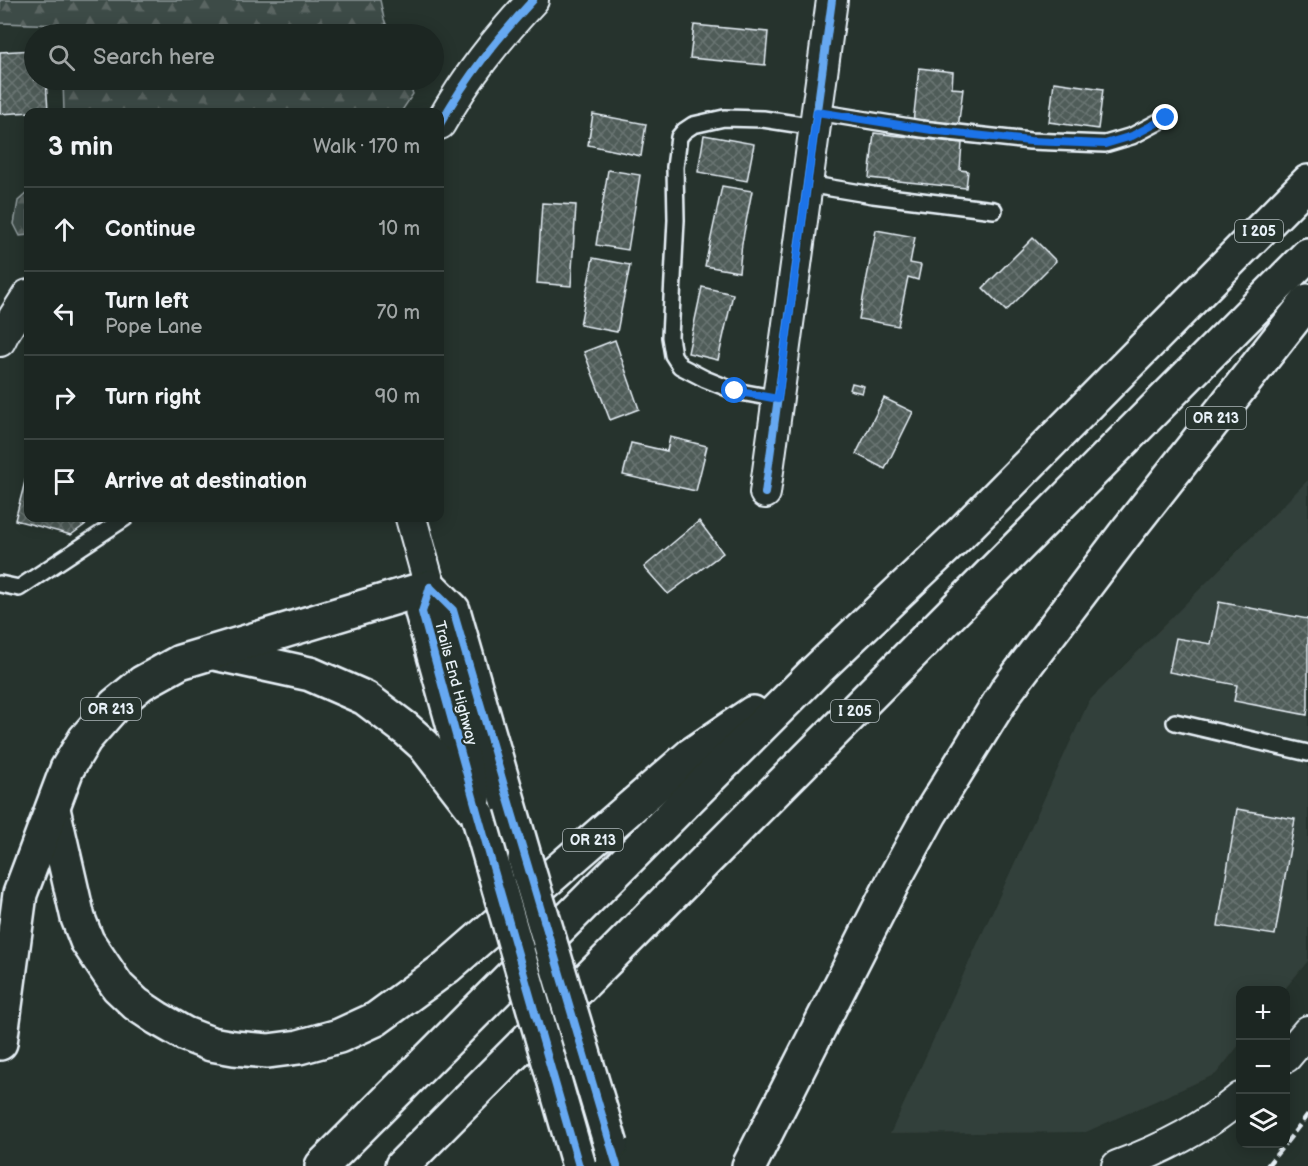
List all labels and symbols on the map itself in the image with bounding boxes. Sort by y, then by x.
route end [1152,104,1178,130]
road number: I 205 [1235,220,1283,242]
route start [721,377,747,403]
road number: OR 213 [1186,407,1246,429]
street label: Trails End Highway [430,619,481,747]
road number: OR 213 [81,698,141,720]
road number: I 205 [831,700,879,722]
road number: OR 213 [563,829,623,851]

